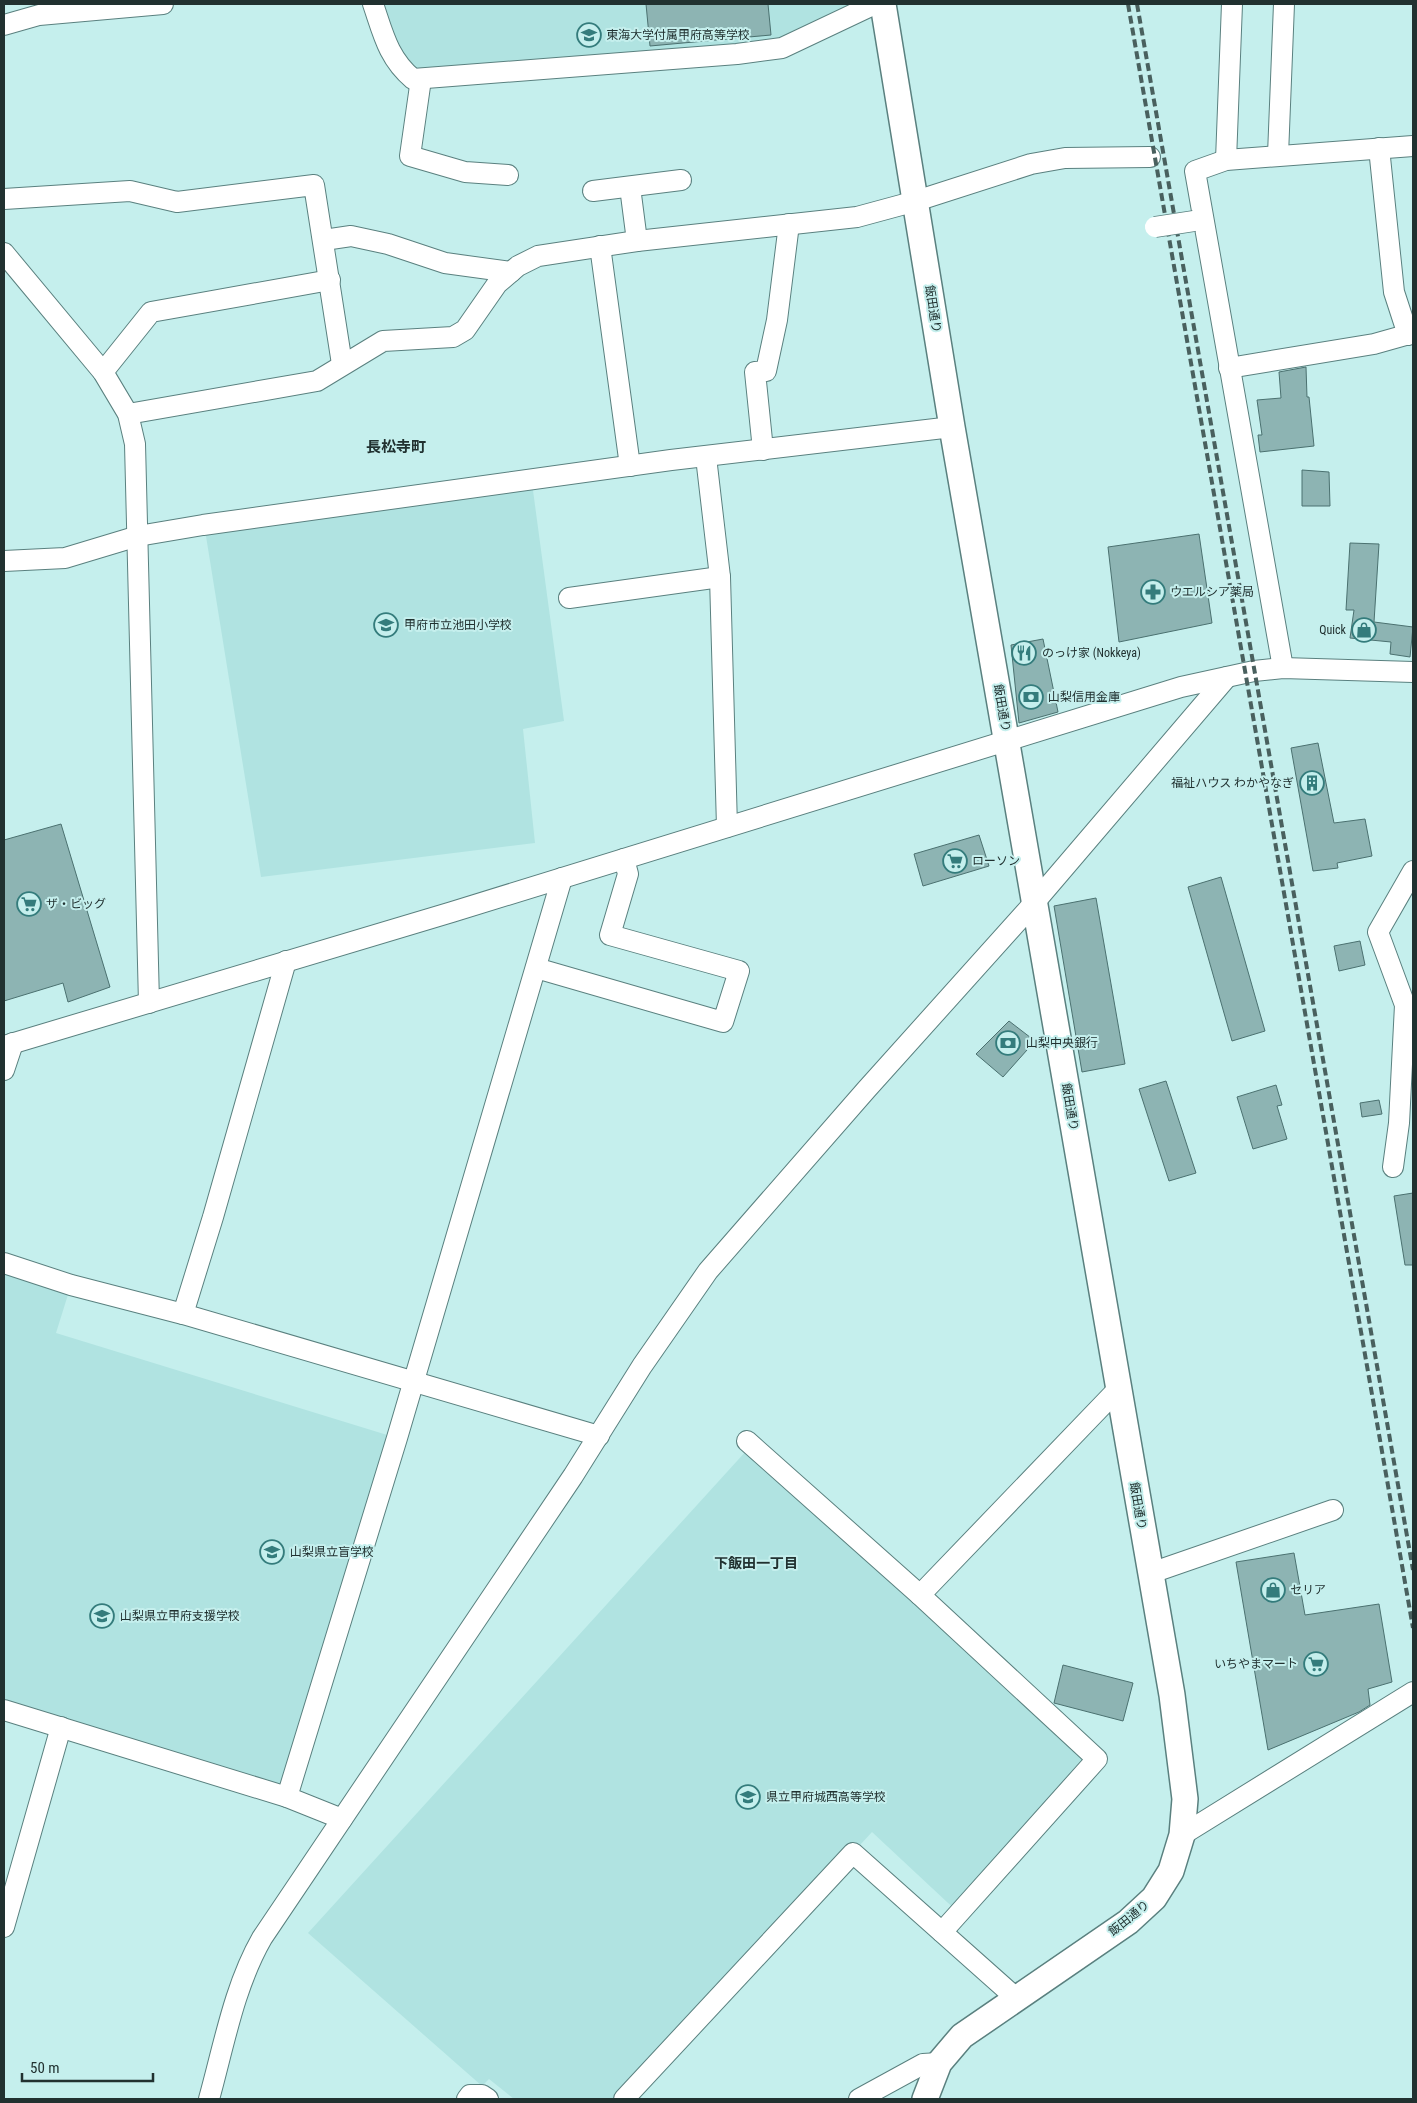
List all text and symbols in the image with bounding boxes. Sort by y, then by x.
school or university icon: 東海大学付属甲府高等学校 [576,22,602,48]
place label: 東海大学付属甲府高等学校 [606,28,750,42]
street label: 飯田通り [922,284,944,334]
district label: 長松寺町 [366,438,426,456]
pharmacy icon: ウエルシア薬局 [1140,579,1166,605]
place label: ウエルシア薬局 [1170,585,1254,599]
school or university icon: 甲府市立池田小学校 [373,612,399,638]
shop icon: Quick [1351,617,1377,643]
place label: 甲府市立池田小学校 [404,618,512,632]
place label: Quick [1319,623,1347,637]
restaurant icon: のっけ家 (Nokkeya) [1011,640,1037,666]
place label: のっけ家 (Nokkeya) [1042,646,1141,660]
street label: 飯田通り [991,683,1013,733]
bank icon: 山梨信用金庫 [1018,684,1044,710]
place label: 山梨信用金庫 [1048,690,1120,704]
building icon: 福祉ハウス わかやなぎ [1299,770,1325,796]
place label: 福祉ハウス わかやなぎ [1171,776,1294,790]
supermarket icon: ローソン [942,848,968,874]
place label: ローソン [972,854,1020,868]
supermarket icon: ザ・ビッグ [16,891,42,917]
place label: ザ・ビッグ [46,897,106,911]
bank icon: 山梨中央銀行 [995,1030,1021,1056]
place label: 山梨中央銀行 [1026,1036,1098,1050]
street label: 飯田通り [1059,1082,1081,1132]
street label: 飯田通り [1127,1481,1149,1531]
school or university icon: 山梨県立盲学校 [259,1539,285,1565]
place label: 山梨県立盲学校 [290,1545,374,1559]
district label: 下飯田一丁目 [714,1555,798,1571]
shop icon: セリア [1260,1577,1286,1603]
place label: セリア [1290,1583,1326,1597]
school or university icon: 山梨県立甲府支援学校 [89,1603,115,1629]
place label: 山梨県立甲府支援学校 [120,1609,240,1623]
supermarket icon: いちやまマート [1303,1651,1329,1677]
place label: いちやまマート [1214,1657,1298,1671]
school or university icon: 県立甲府城西高等学校 [735,1784,761,1810]
place label: 県立甲府城西高等学校 [766,1790,886,1804]
street label: 飯田通り [1106,1897,1152,1939]
scale bar [22,2050,154,2082]
text: 50 m [30,2059,60,2077]

